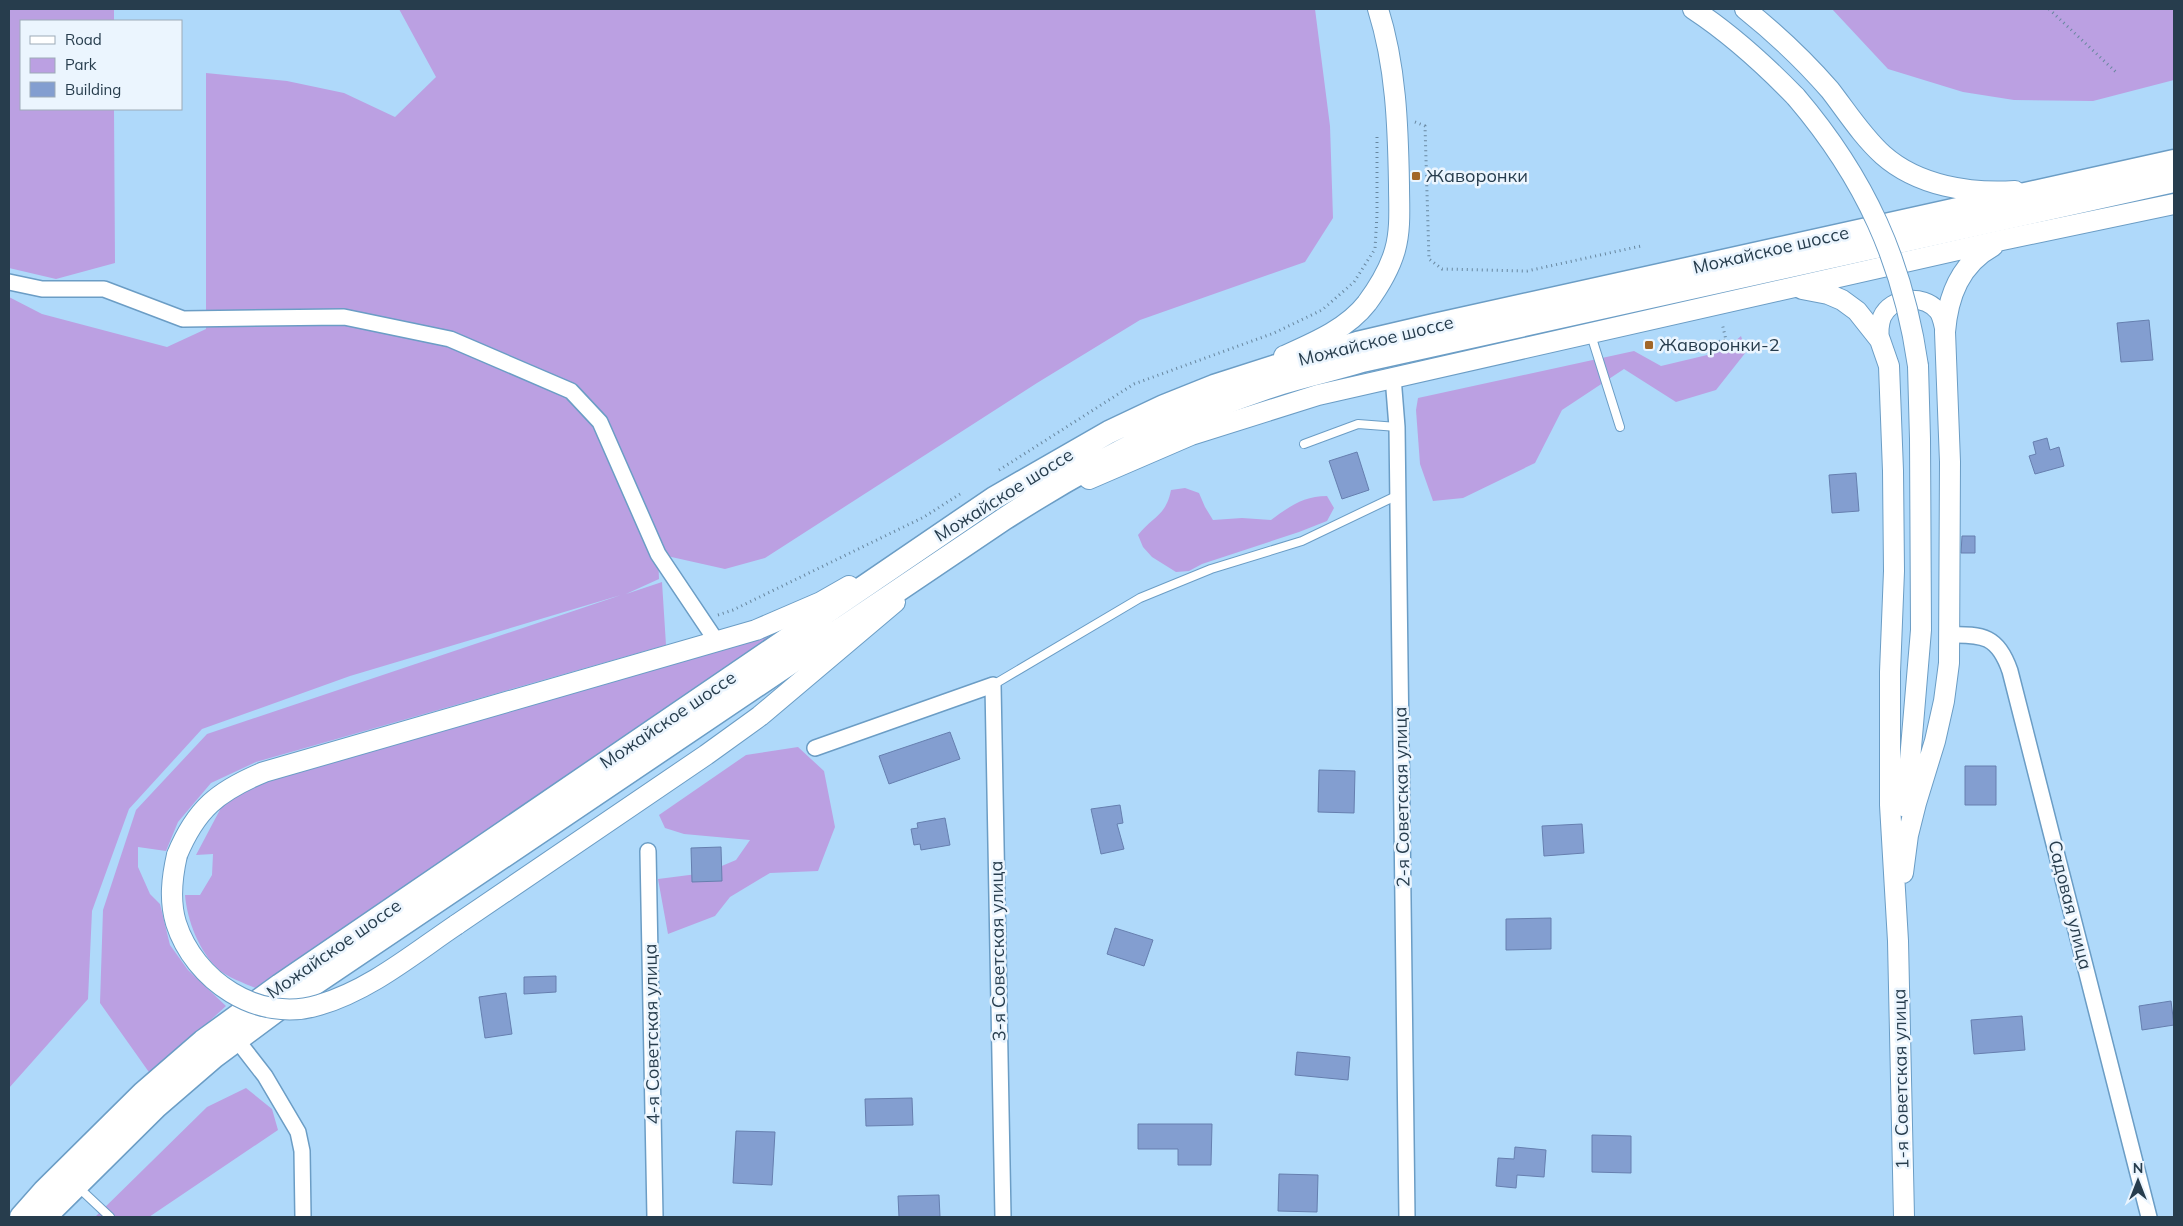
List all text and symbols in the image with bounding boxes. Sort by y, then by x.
legend [20,20,182,110]
text: Road [65,30,102,49]
text: Park [65,55,97,74]
text: Building [65,80,121,99]
place label: Жаворонки [1426,164,1528,187]
marker: Жаворонки [1410,170,1422,182]
street label: Можайское шоссе [1691,220,1851,279]
street label: Можайское шоссе [1296,310,1456,371]
place label: Жаворонки-2 [1659,333,1780,356]
marker: Жаворонки-2 [1643,339,1655,351]
street label: Можайское шоссе [930,443,1077,547]
street label: Можайское шоссе [595,665,740,774]
street label: 2-я Советская улица [1388,707,1415,888]
street label: Садовая улица [2043,838,2098,972]
street label: 3-я Советская улица [984,861,1011,1042]
street label: Можайское шоссе [262,893,406,1004]
street label: 4-я Советская улица [638,944,665,1125]
street label: 1-я Советская улица [1887,989,1914,1170]
north arrow [2113,1156,2163,1206]
text: N [2133,1159,2143,1177]

